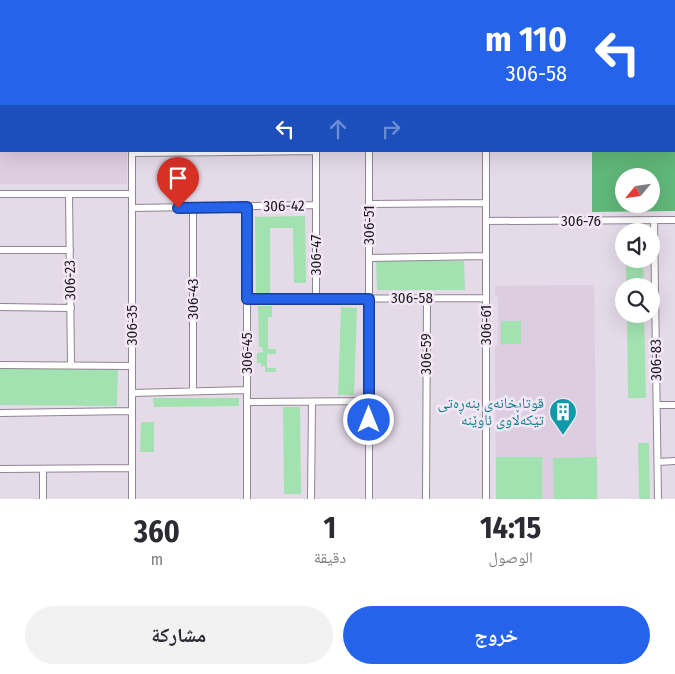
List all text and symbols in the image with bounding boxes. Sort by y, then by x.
text: 110 m [485,18,567,60]
icon: left [585,20,650,85]
text: 306-58 [506,60,567,87]
icon: left [271,115,299,143]
icon: ahead [324,115,352,143]
icon: right [377,115,405,143]
pin [157,157,199,208]
icon: arrive [164,164,192,192]
north arrow [615,168,660,212]
map controls [615,168,660,323]
street label: 306-42 [263,197,305,215]
street label: 306-51 [360,205,378,245]
street label: 306-76 [561,212,601,230]
button: sound [615,223,660,268]
street label: 306-47 [307,235,325,275]
street label: 306-23 [61,260,79,300]
street label: 306-43 [184,278,202,320]
button: search [615,278,660,323]
street label: 306-58 [391,289,433,307]
street label: 306-35 [123,305,141,345]
street label: 306-61 [477,305,495,345]
street label: 306-45 [238,332,256,374]
street label: 306-59 [417,333,435,375]
street label: 306-83 [647,339,665,381]
position arrow [342,393,394,445]
place label: قوتابخانەی بنەڕەتی تێکەڵاوی ئاوێنە [437,394,545,430]
building icon: قوتابخانەی بنەڕەتی تێکەڵاوی ئاوێنە [548,397,578,436]
text: 1 [324,510,336,546]
text: 14:15 [480,510,541,546]
text: 360 [134,514,180,550]
text: دقيقة [314,548,346,567]
text: الوصول [488,548,533,567]
text: m [151,550,163,569]
button: مشاركة [25,606,333,664]
button: خروج [343,606,650,664]

